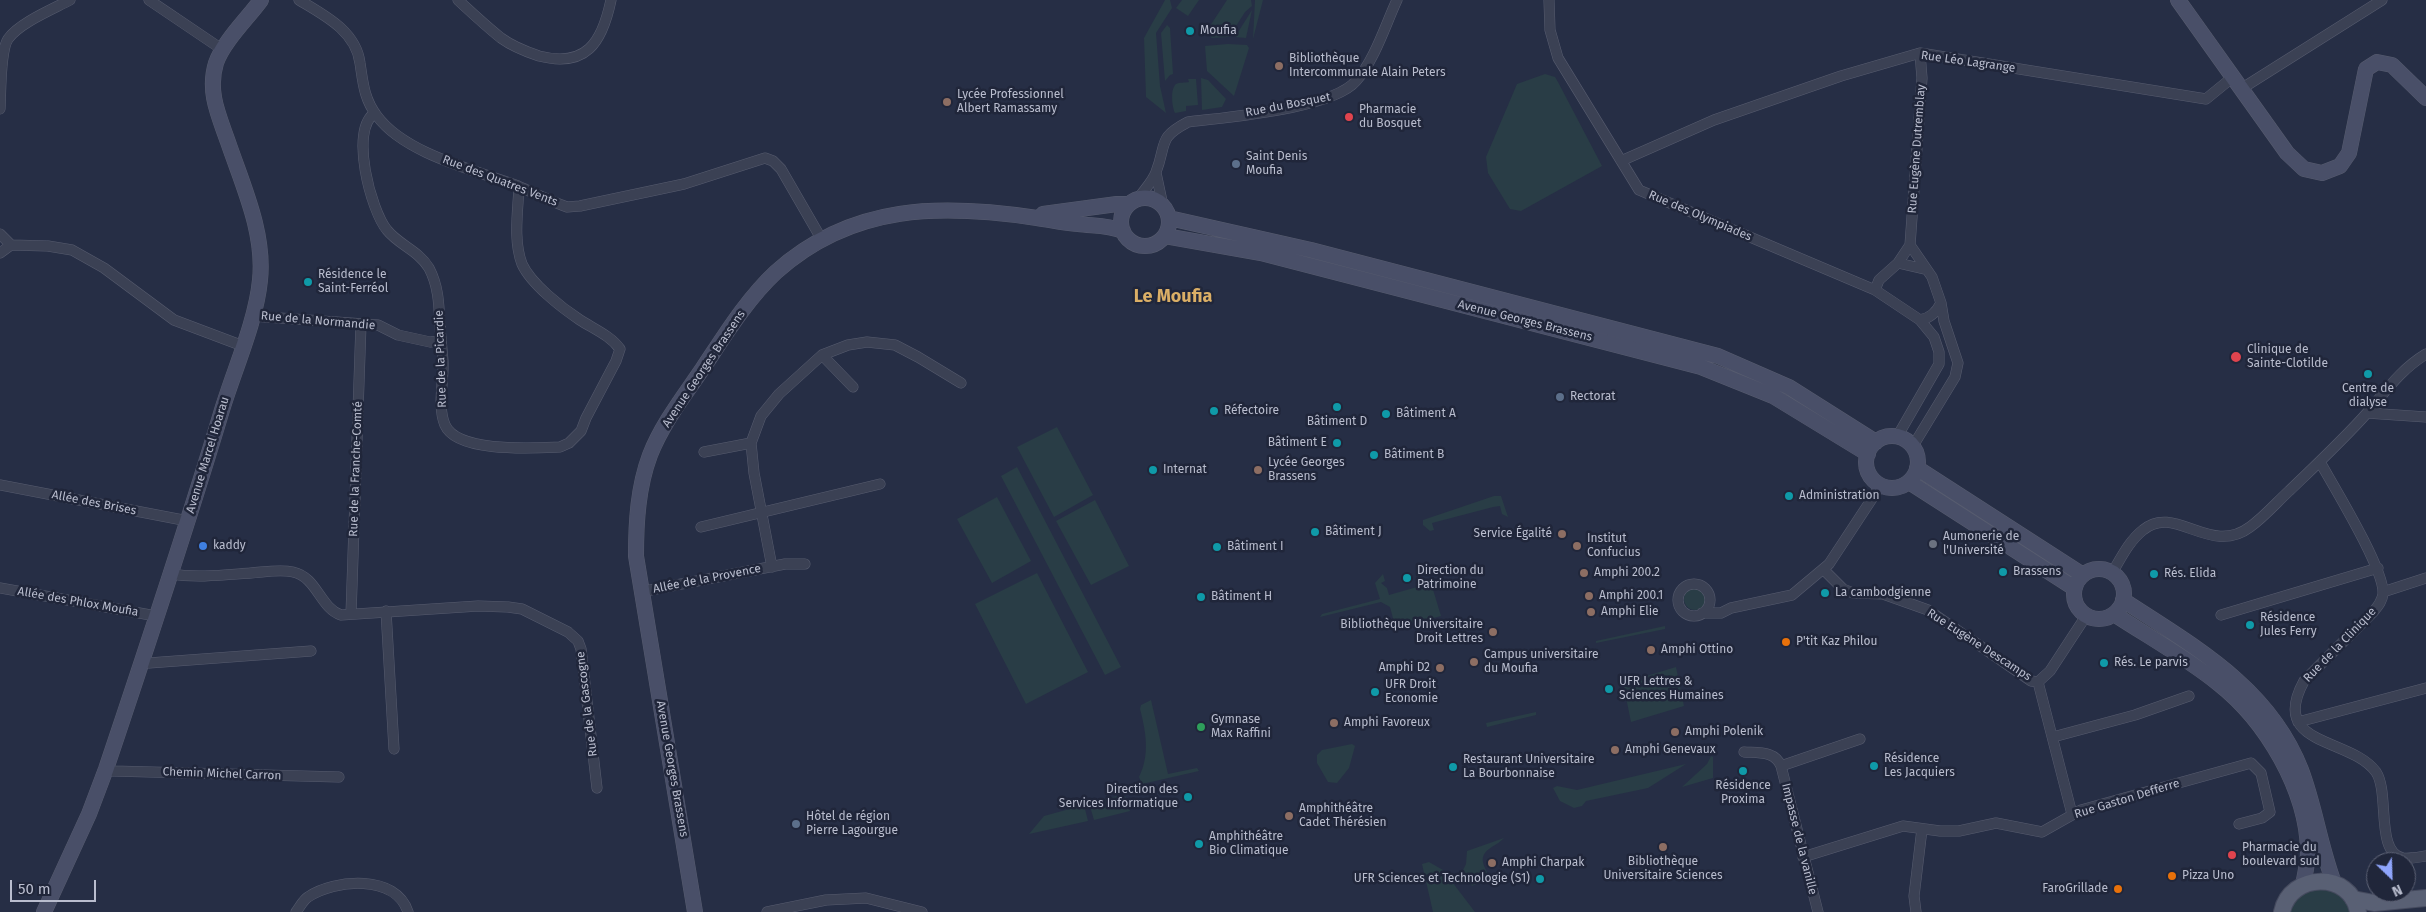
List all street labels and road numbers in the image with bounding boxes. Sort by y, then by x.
street label: Rue Léo Lagrange [1920,48,2016,76]
street label: Rue Eugène Dutremblay [1905,84,1929,214]
street label: Rue du Bosquet [1244,90,1332,120]
street label: Rue des Quatres Vents [440,152,560,210]
street label: Rue des Olympiades [1646,188,1754,244]
street label: Avenue Georges Brassens [1456,297,1594,345]
street label: Avenue Georges Brassens [659,308,749,430]
street label: Rue de la Normandie [260,309,376,333]
street label: Rue de la Picardie [432,310,450,408]
street label: Avenue Marcel Hoarau [183,395,233,515]
street label: Rue de la Franche-Comté [346,401,366,537]
street label: Allée des Brises [51,488,137,518]
street label: Allée de la Provence [652,561,762,597]
street label: Allée des Phlox Moufia [16,584,140,620]
street label: Rue de la Clinique [2301,605,2379,685]
street label: Rue Eugène Descamps [1924,606,2034,684]
street label: Rue de la Gascogne [573,651,601,757]
street label: Avenue Georges Brassens [653,700,691,838]
street label: Chemin Michel Carron [162,765,282,783]
street label: Rue Gaston Defferre [2073,776,2181,822]
street label: Impasse de la vanille [1778,782,1820,896]

